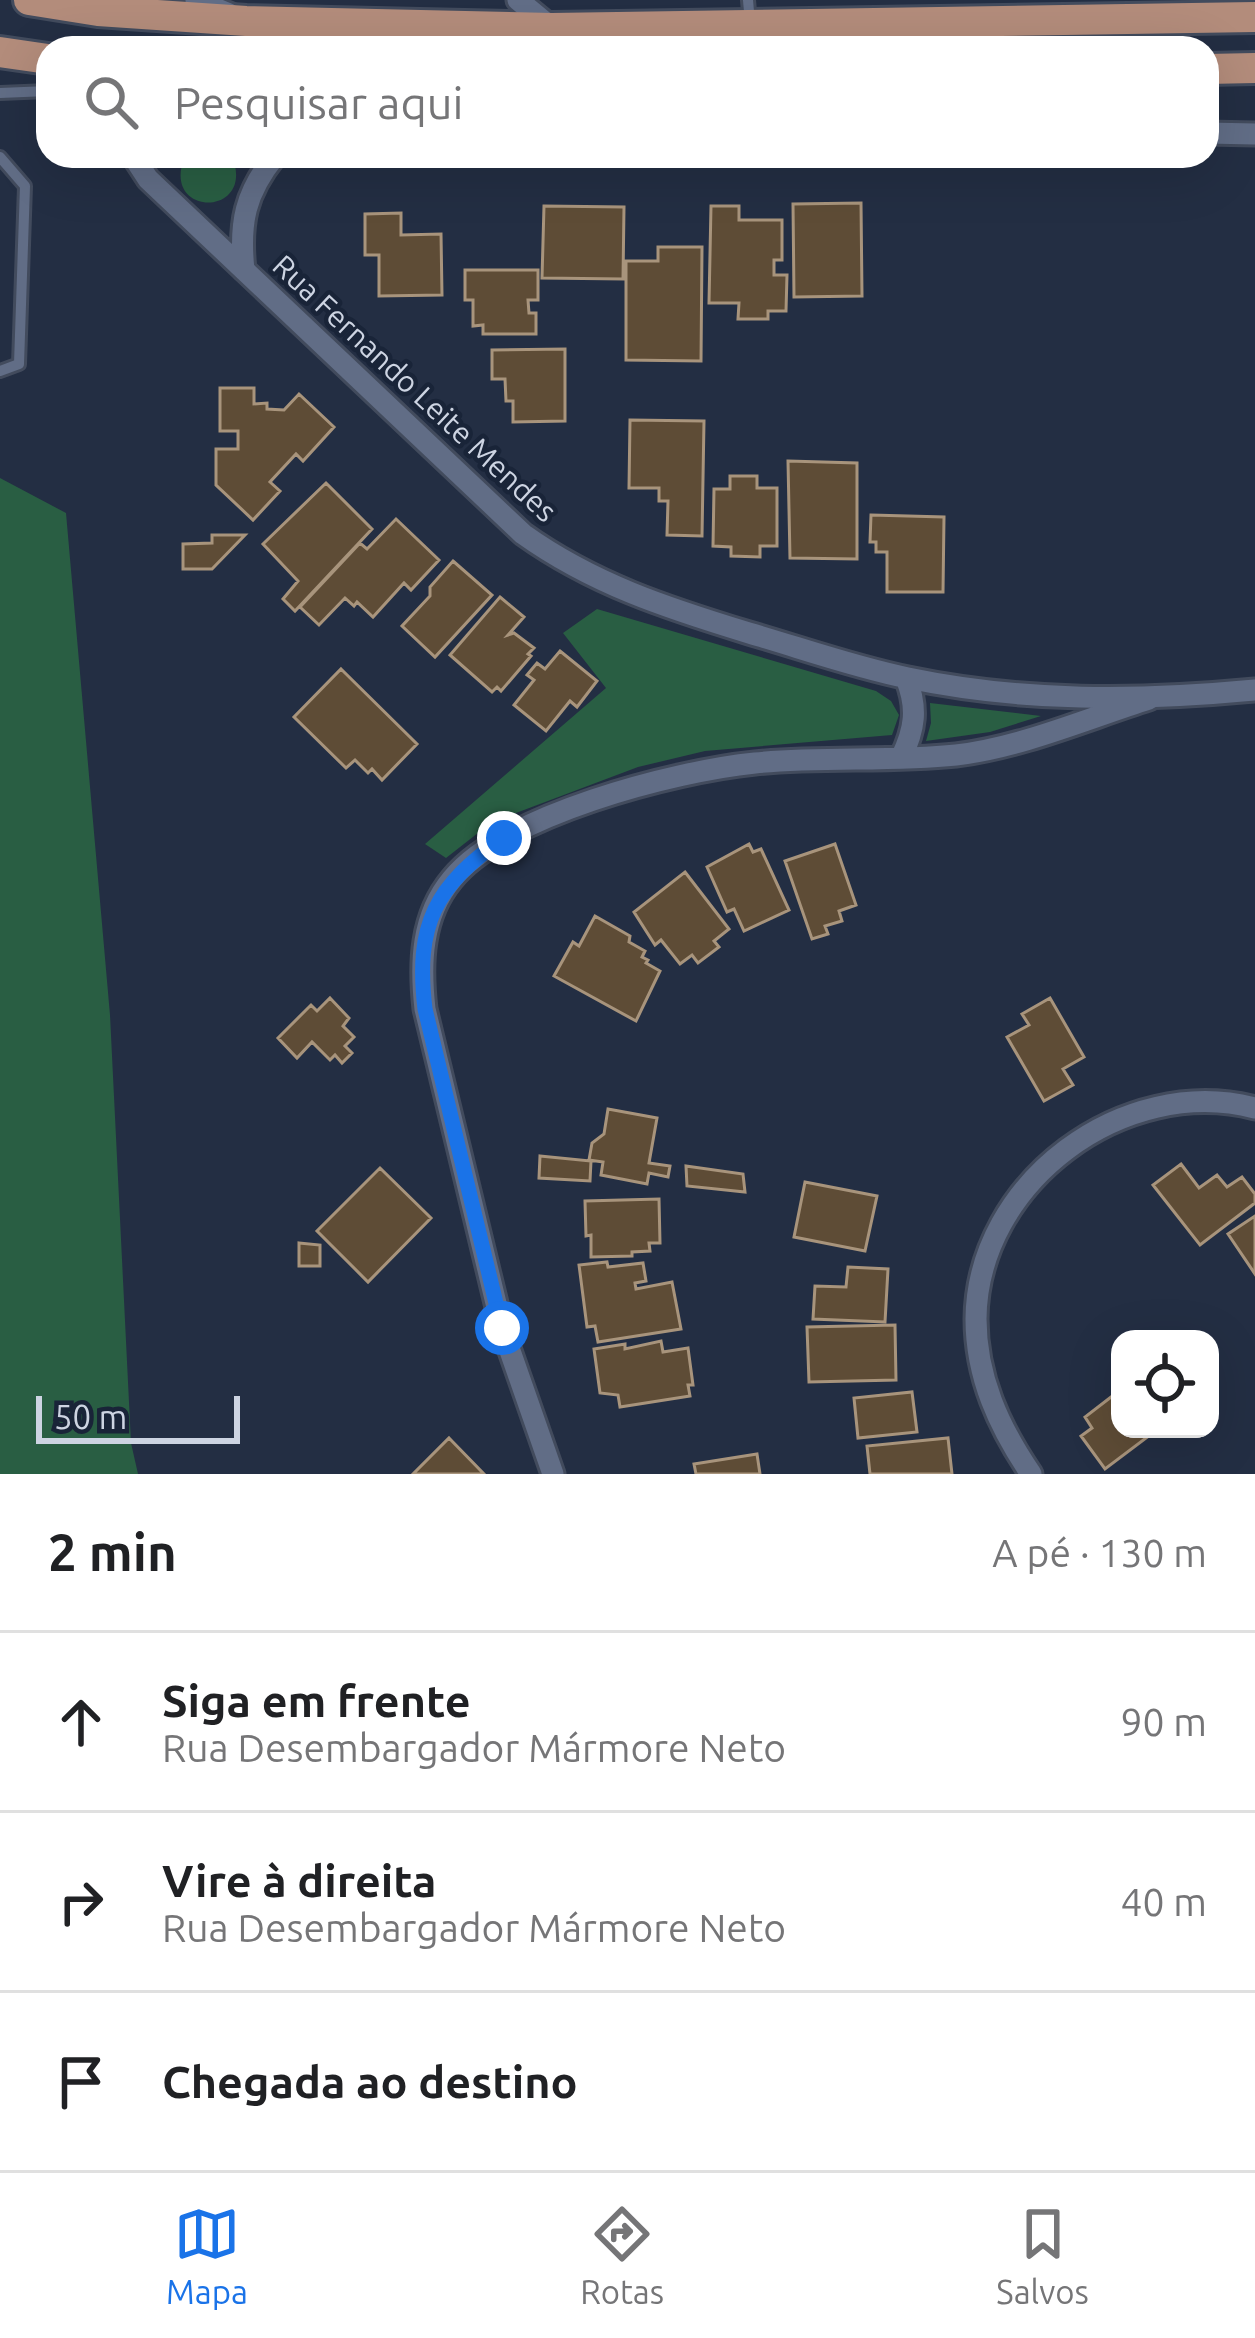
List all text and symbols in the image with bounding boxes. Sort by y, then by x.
search box [36,36,1219,168]
icon: search [78,69,144,135]
text: Pesquisar aqui [174,77,463,128]
street label: Rua Fernando Leite Mendes [266,248,564,528]
route end [477,811,531,865]
route start [475,1301,529,1355]
map controls [1111,1330,1219,1438]
button: locate [1111,1330,1219,1438]
scale bar [36,1390,240,1443]
text: 50 m [54,1398,127,1435]
text: 2 min [48,1523,177,1581]
text: A pé · 130 m [992,1531,1207,1574]
text: Siga em frente [162,1675,471,1726]
icon: ahead [48,1689,114,1755]
text: 90 m [1120,1700,1207,1743]
text: Rua Desembargador Mármore Neto [162,1726,786,1769]
text: Vire à direita [162,1855,437,1906]
icon: right [48,1869,114,1935]
text: 40 m [1120,1880,1207,1923]
text: Rua Desembargador Mármore Neto [162,1906,786,1949]
icon: arrive [48,2049,114,2115]
text: Chegada ao destino [162,2056,578,2107]
tab: Mapa [166,2201,248,2310]
tab: Rotas [580,2201,664,2310]
tab: Salvos [996,2201,1089,2310]

